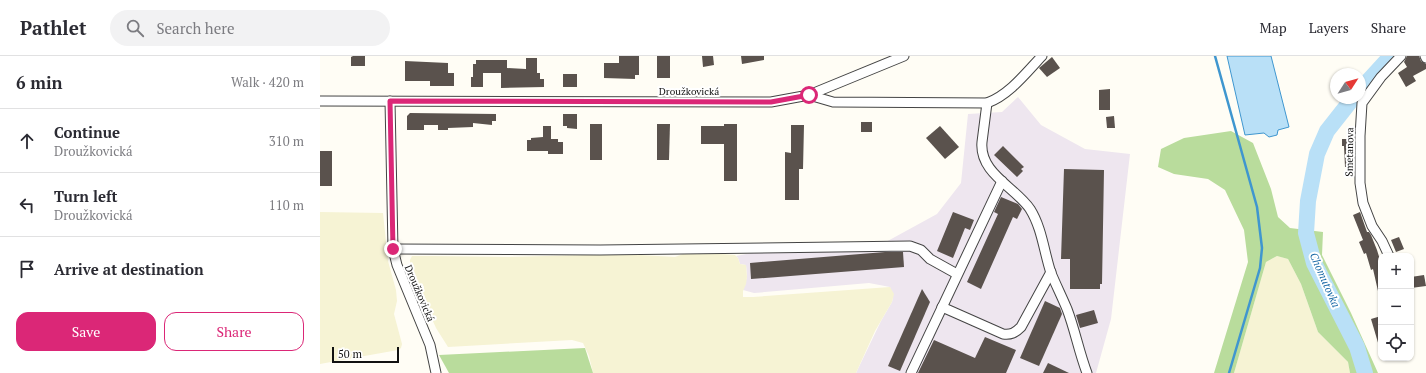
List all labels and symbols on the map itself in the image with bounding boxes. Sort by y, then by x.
north arrow [1330,68,1366,104]
street label: Droužkovická [659,85,719,98]
route start [800,86,818,104]
street label: Smetanova [1343,127,1356,177]
route end [384,240,402,258]
water label: Chomutovka [1307,250,1343,310]
street label: Droužkovická [402,263,437,324]
scale bar [332,345,399,364]

